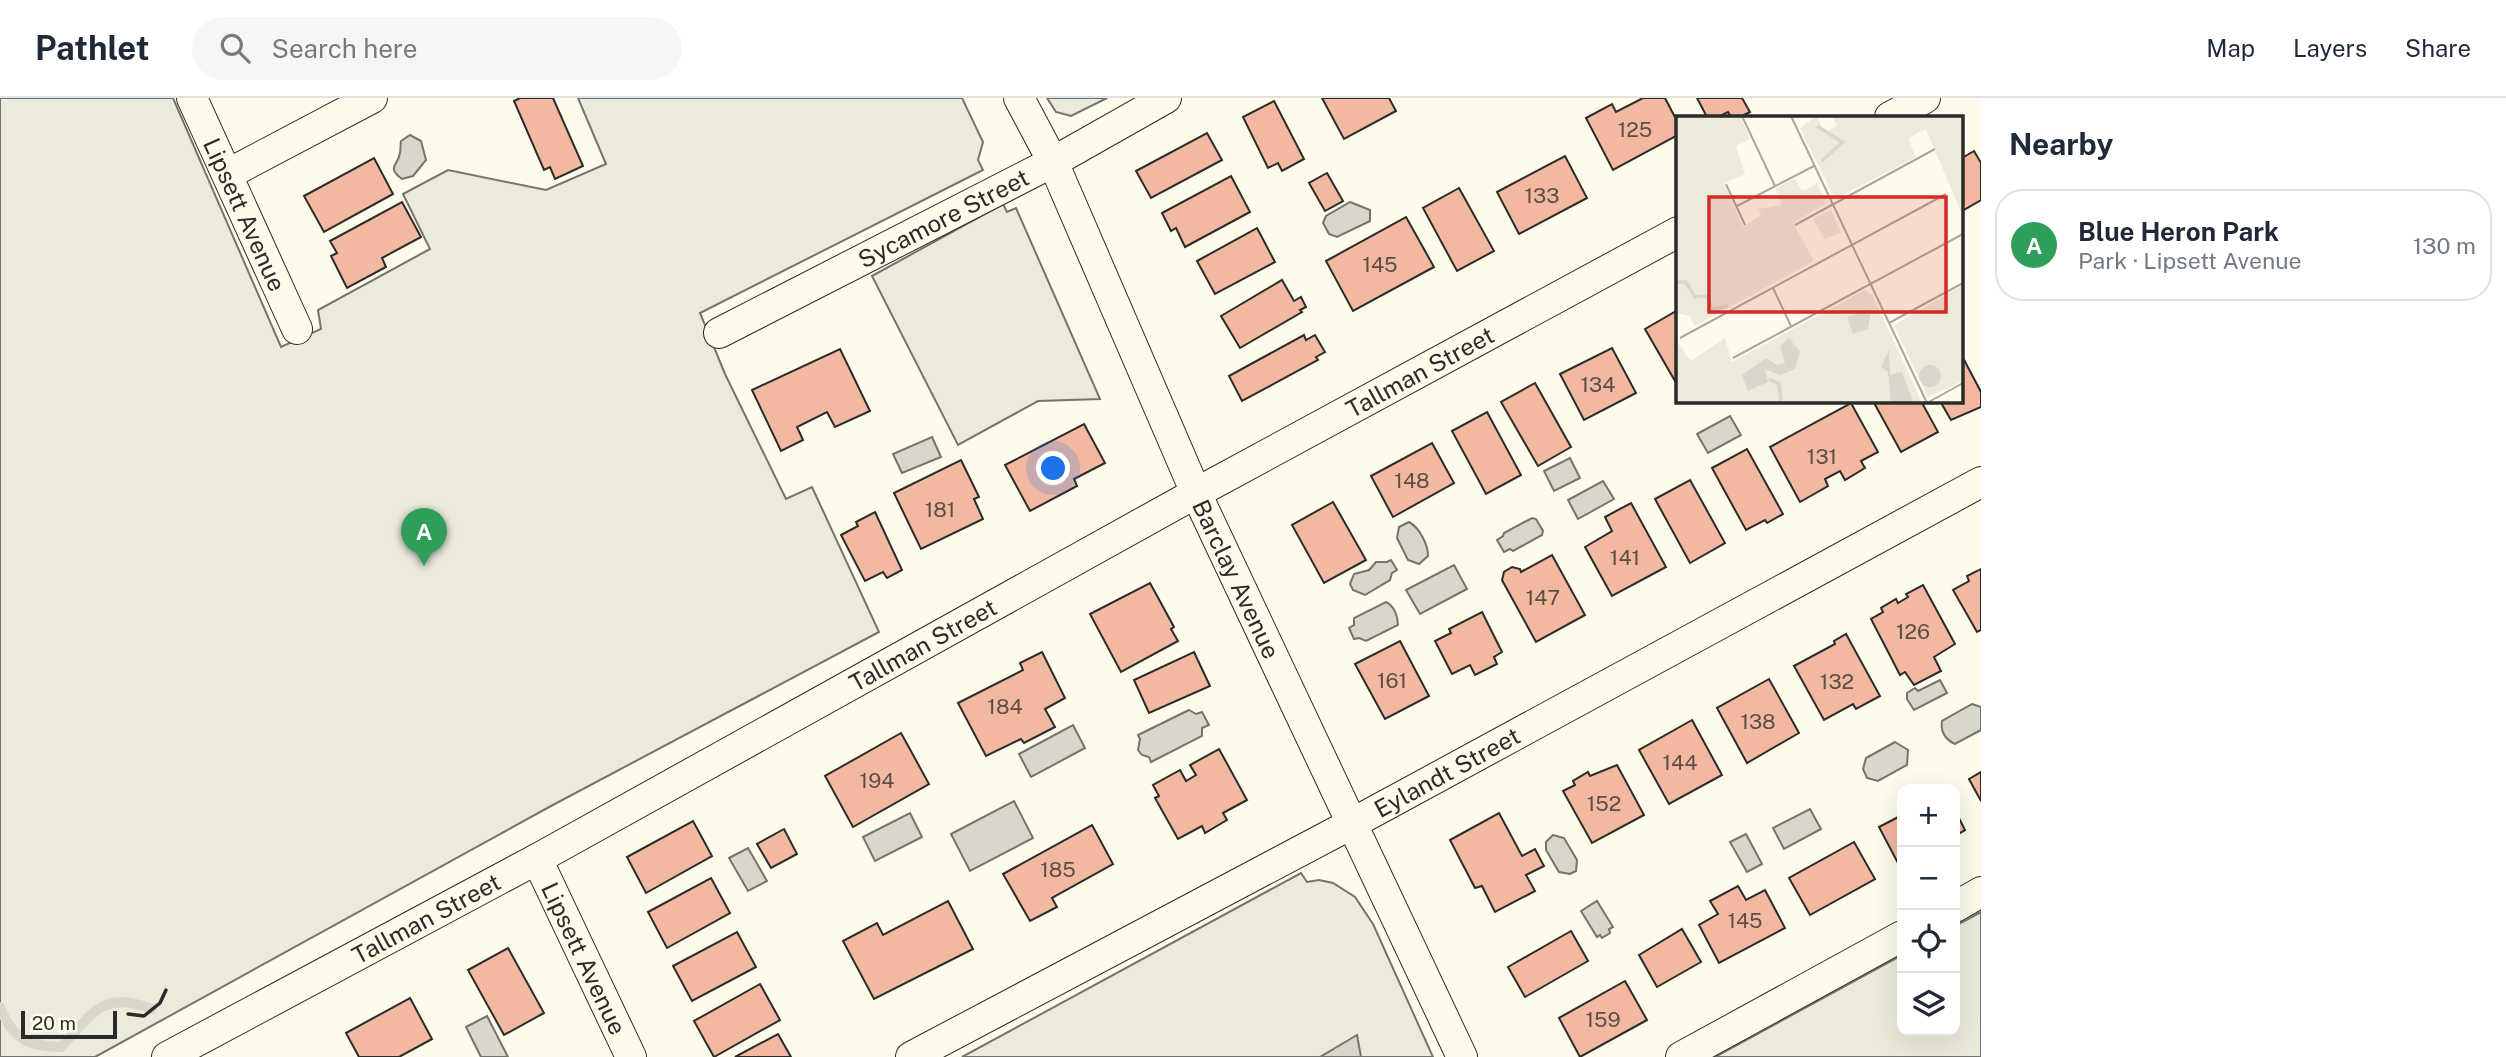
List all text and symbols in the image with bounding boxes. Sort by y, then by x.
search box [192,17,682,80]
text: Pathlet [35,29,150,67]
icon: search [216,29,254,67]
text: Search here [272,33,418,64]
text: Map [2206,34,2255,62]
text: Layers [2293,34,2367,62]
text: Share [2405,34,2471,62]
inset map [1676,116,1964,402]
house number: 125 [1618,117,1652,142]
text: Nearby [2009,126,2113,162]
street label: Lipsett Avenue [198,134,292,296]
street label: Sycamore Street [853,163,1033,273]
house number: 133 [1525,183,1559,208]
text: Blue Heron Park [2078,216,2279,247]
text: A [2026,232,2042,259]
text: 130 m [2413,232,2476,259]
text: Park · Lipsett Avenue [2078,247,2302,274]
house number: 145 [1362,252,1398,277]
street label: Tallman Street [1341,320,1499,423]
house number: 134 [1581,372,1615,397]
house number: 131 [1807,444,1837,469]
your location [1036,451,1070,485]
house number: 148 [1394,468,1430,493]
street label: Barclay Avenue [1187,495,1286,663]
house number: 181 [925,497,955,522]
pin: A [401,508,447,566]
house number: 141 [1610,545,1640,570]
house number: 147 [1526,585,1560,610]
street label: Tallman Street [844,593,1001,697]
house number: 126 [1896,619,1930,644]
house number: 161 [1377,668,1407,693]
house number: 132 [1820,669,1854,694]
house number: 184 [987,694,1023,719]
house number: 138 [1740,709,1776,734]
street label: Eylandt Street [1369,721,1525,823]
house number: 144 [1663,750,1697,775]
house number: 194 [860,768,894,793]
map controls [1897,784,1960,1036]
button: + [1897,784,1960,847]
house number: 152 [1587,791,1621,816]
button: − [1897,847,1960,910]
house number: 185 [1040,857,1076,882]
street label: Tallman Street [347,867,505,969]
street label: Lipsett Avenue [536,878,632,1039]
house number: 145 [1727,908,1763,933]
button: locate [1897,910,1960,973]
button: layers [1897,973,1960,1036]
house number: 159 [1585,1007,1621,1032]
scale bar [21,1008,117,1040]
text: 20 m [32,1012,76,1034]

